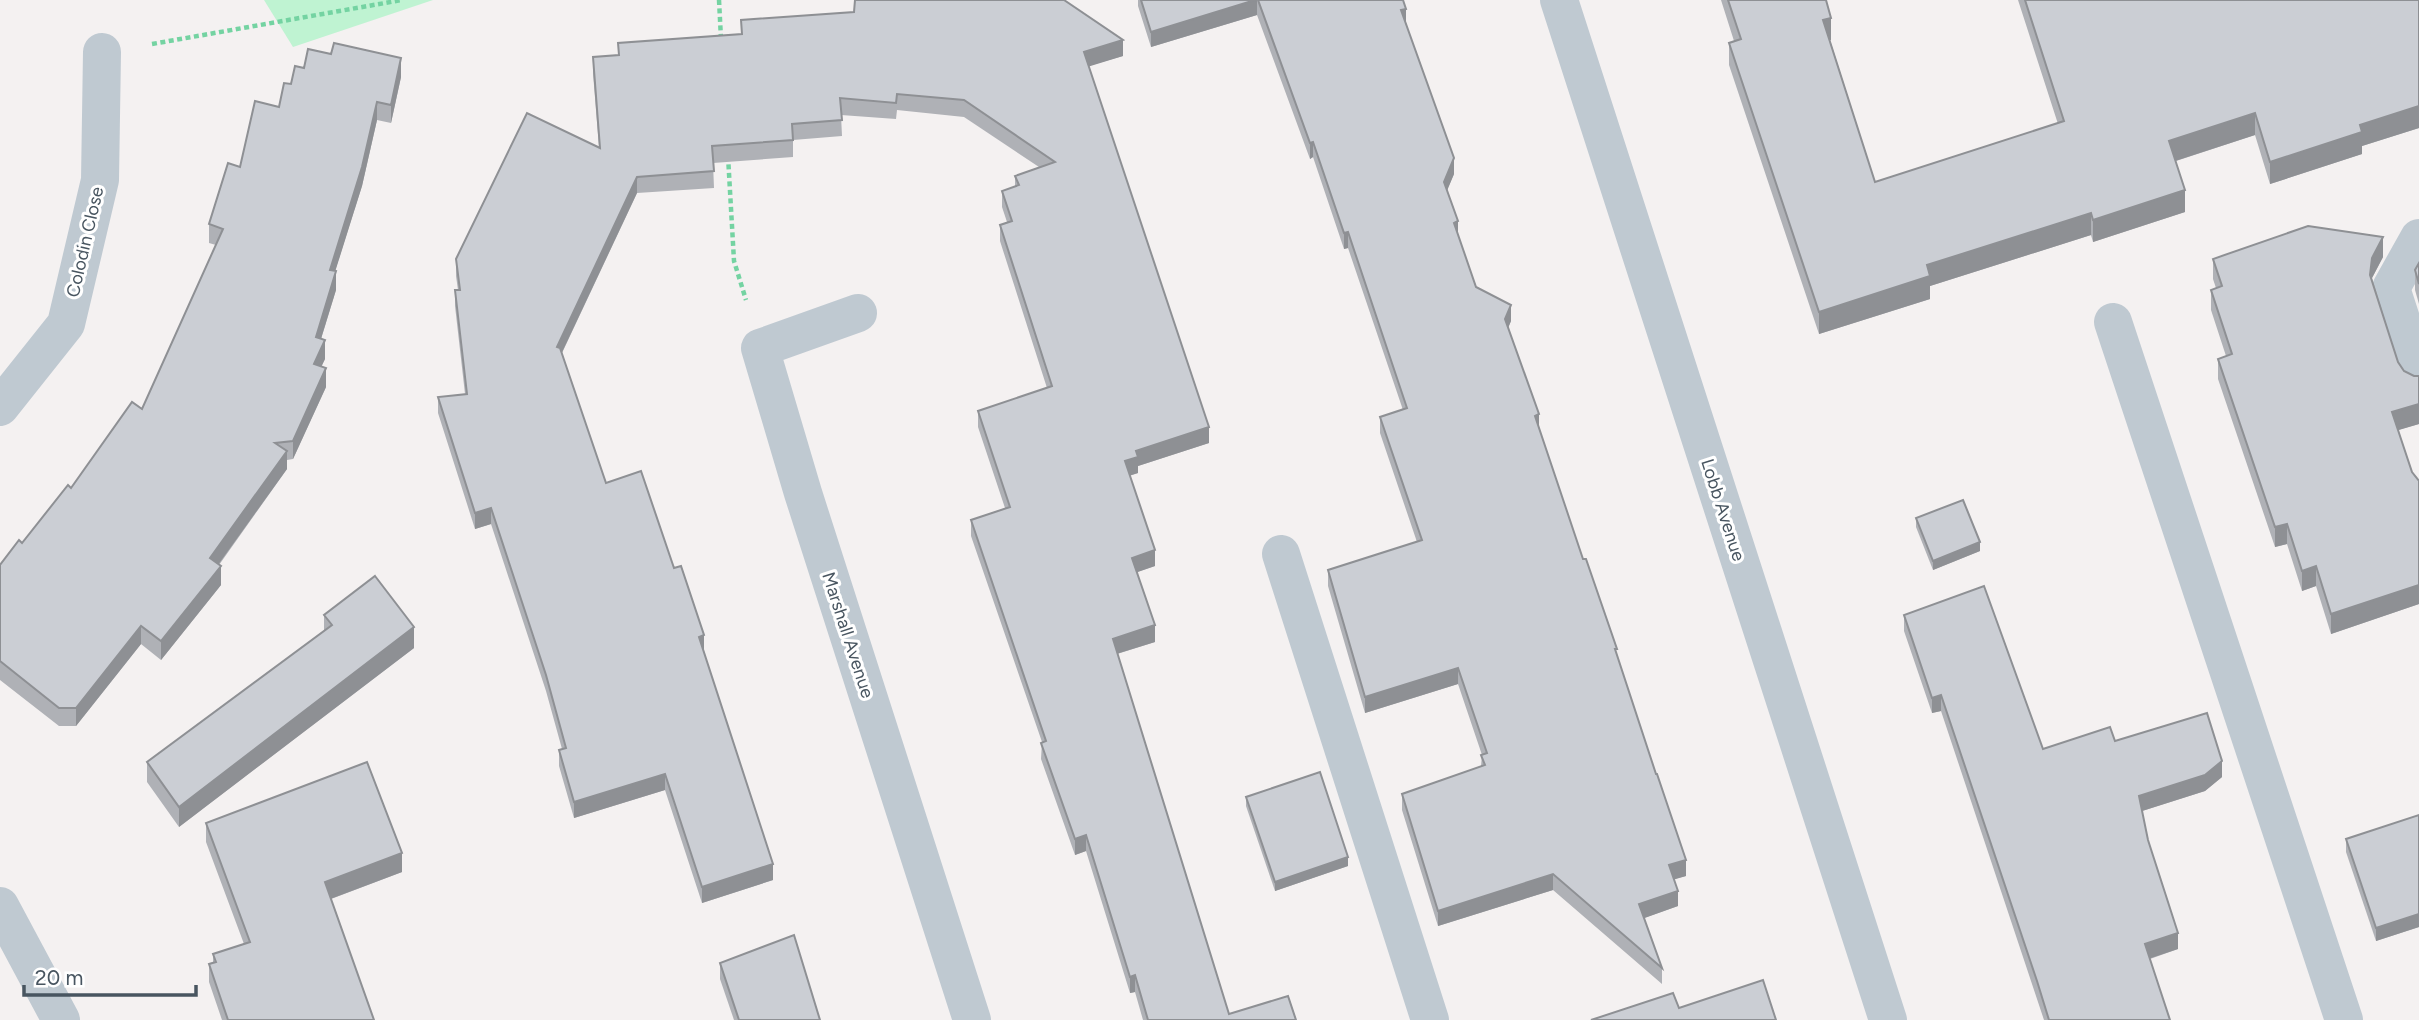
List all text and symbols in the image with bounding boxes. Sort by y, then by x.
street label: Colodin Close [62,184,108,299]
street label: Lobb Avenue [1696,456,1750,564]
street label: Marshall Avenue [817,569,879,701]
scale bar [24,954,196,998]
text: 20 m [35,965,83,990]

